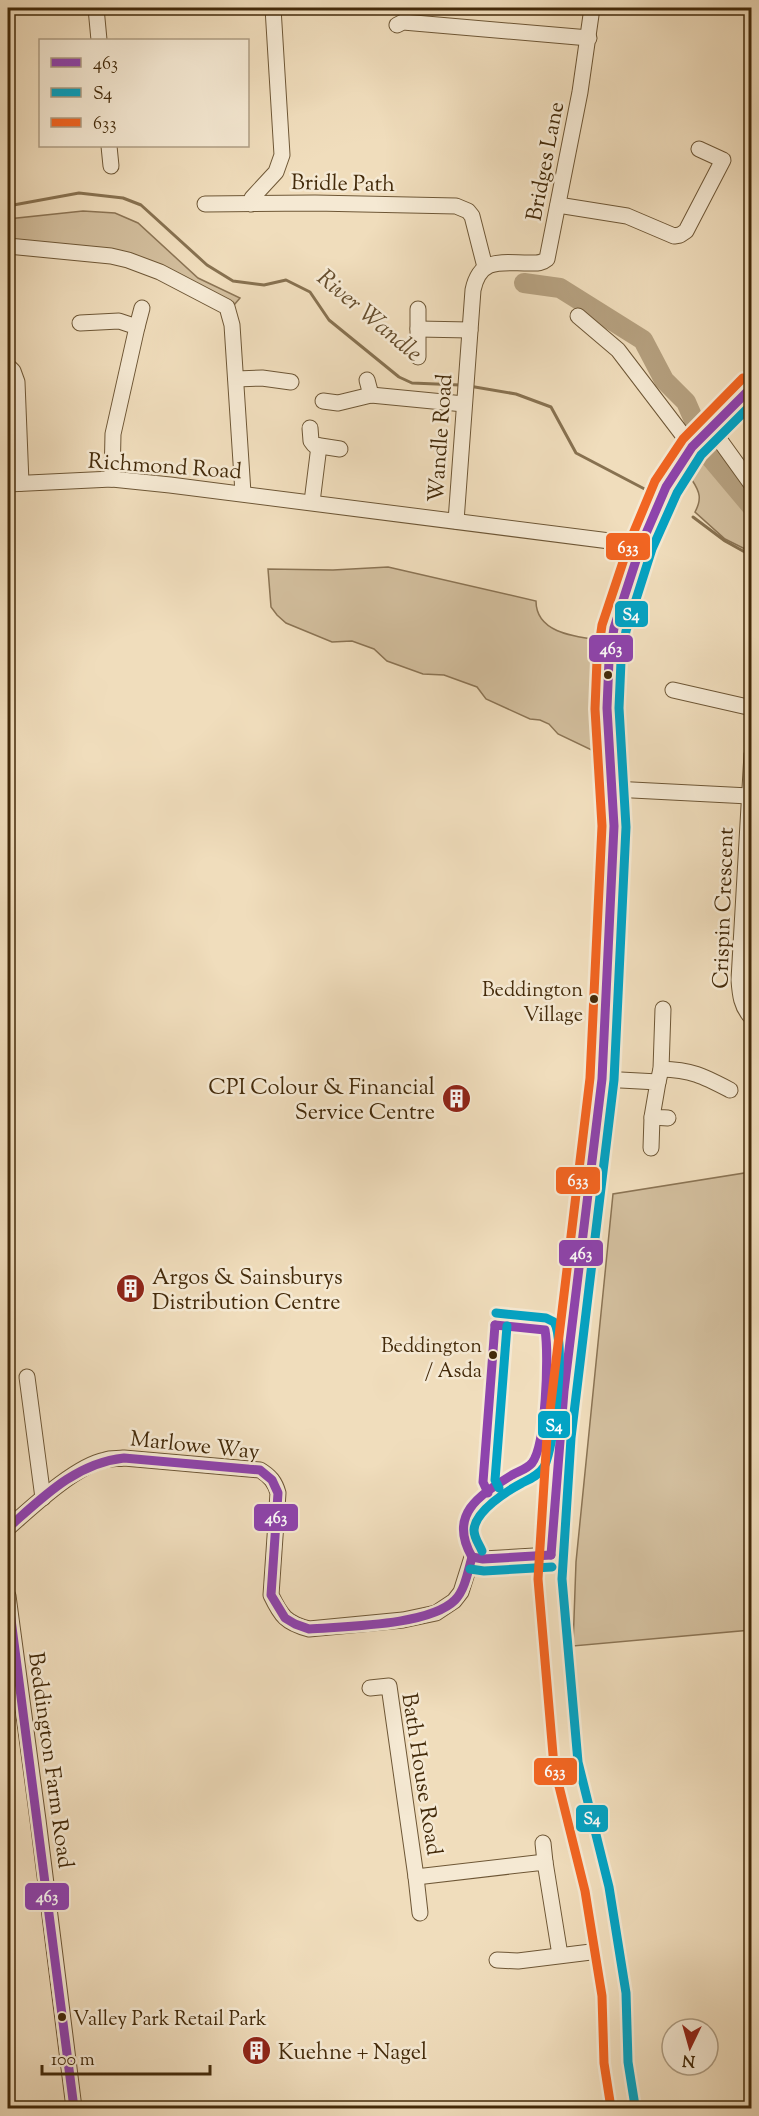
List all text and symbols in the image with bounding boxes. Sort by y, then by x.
legend [39,39,249,147]
text: 463 [93,52,118,78]
text: S4 [93,82,112,108]
street label: Bridges Lane [520,99,574,224]
text: 633 [93,112,117,138]
street label: Bridle Path [291,168,395,202]
water label: River Wandle [309,262,429,371]
street label: Wandle Road [422,373,462,504]
street label: Richmond Road [87,447,243,489]
line badge: 633 [605,532,651,561]
text: 633 [618,538,639,561]
line badge: S4 [614,600,649,628]
text: S4 [622,605,640,628]
line badge: 463 [588,634,634,663]
text: 463 [599,639,623,662]
unlabelled marker [602,669,614,681]
street label: Crispin Crescent [706,826,744,990]
place label: Beddington Village [482,977,583,1031]
marker: Beddington Village [588,993,600,1005]
place label: CPI Colour & Financial Service Centre [208,1073,435,1130]
building icon: CPI Colour & Financial Service Centre [440,1083,472,1115]
line badge: 633 [555,1166,601,1195]
text: 633 [568,1171,589,1194]
line badge: 463 [558,1239,604,1267]
text: 463 [569,1244,593,1267]
place label: Argos & Sainsburys Distribution Centre [152,1263,343,1320]
building icon: Argos & Sainsburys Distribution Centre [115,1273,147,1305]
place label: Beddington / Asda [381,1333,482,1387]
marker: Beddington / Asda [487,1349,499,1361]
line badge: S4 [537,1410,571,1439]
text: S4 [545,1416,563,1439]
street label: Marlowe Way [128,1424,261,1470]
line badge: 463 [253,1503,299,1532]
text: 463 [264,1508,288,1531]
street label: Beddington Farm Road [18,1650,80,1871]
street label: Bath House Road [391,1691,449,1858]
line badge: 633 [533,1757,578,1786]
text: 633 [545,1762,566,1785]
line badge: S4 [575,1804,609,1833]
text: S4 [583,1809,601,1832]
line badge: 463 [24,1882,70,1911]
text: 463 [35,1887,59,1910]
place label: Valley Park Retail Park [73,2006,267,2035]
marker: Valley Park Retail Park [56,2011,68,2023]
north arrow [660,2017,720,2077]
building icon: Kuehne + Nagel [241,2035,273,2067]
scale bar [42,2038,210,2076]
place label: Kuehne + Nagel [278,2038,427,2070]
text: N [681,2047,696,2071]
text: 100 m [51,2048,95,2074]

